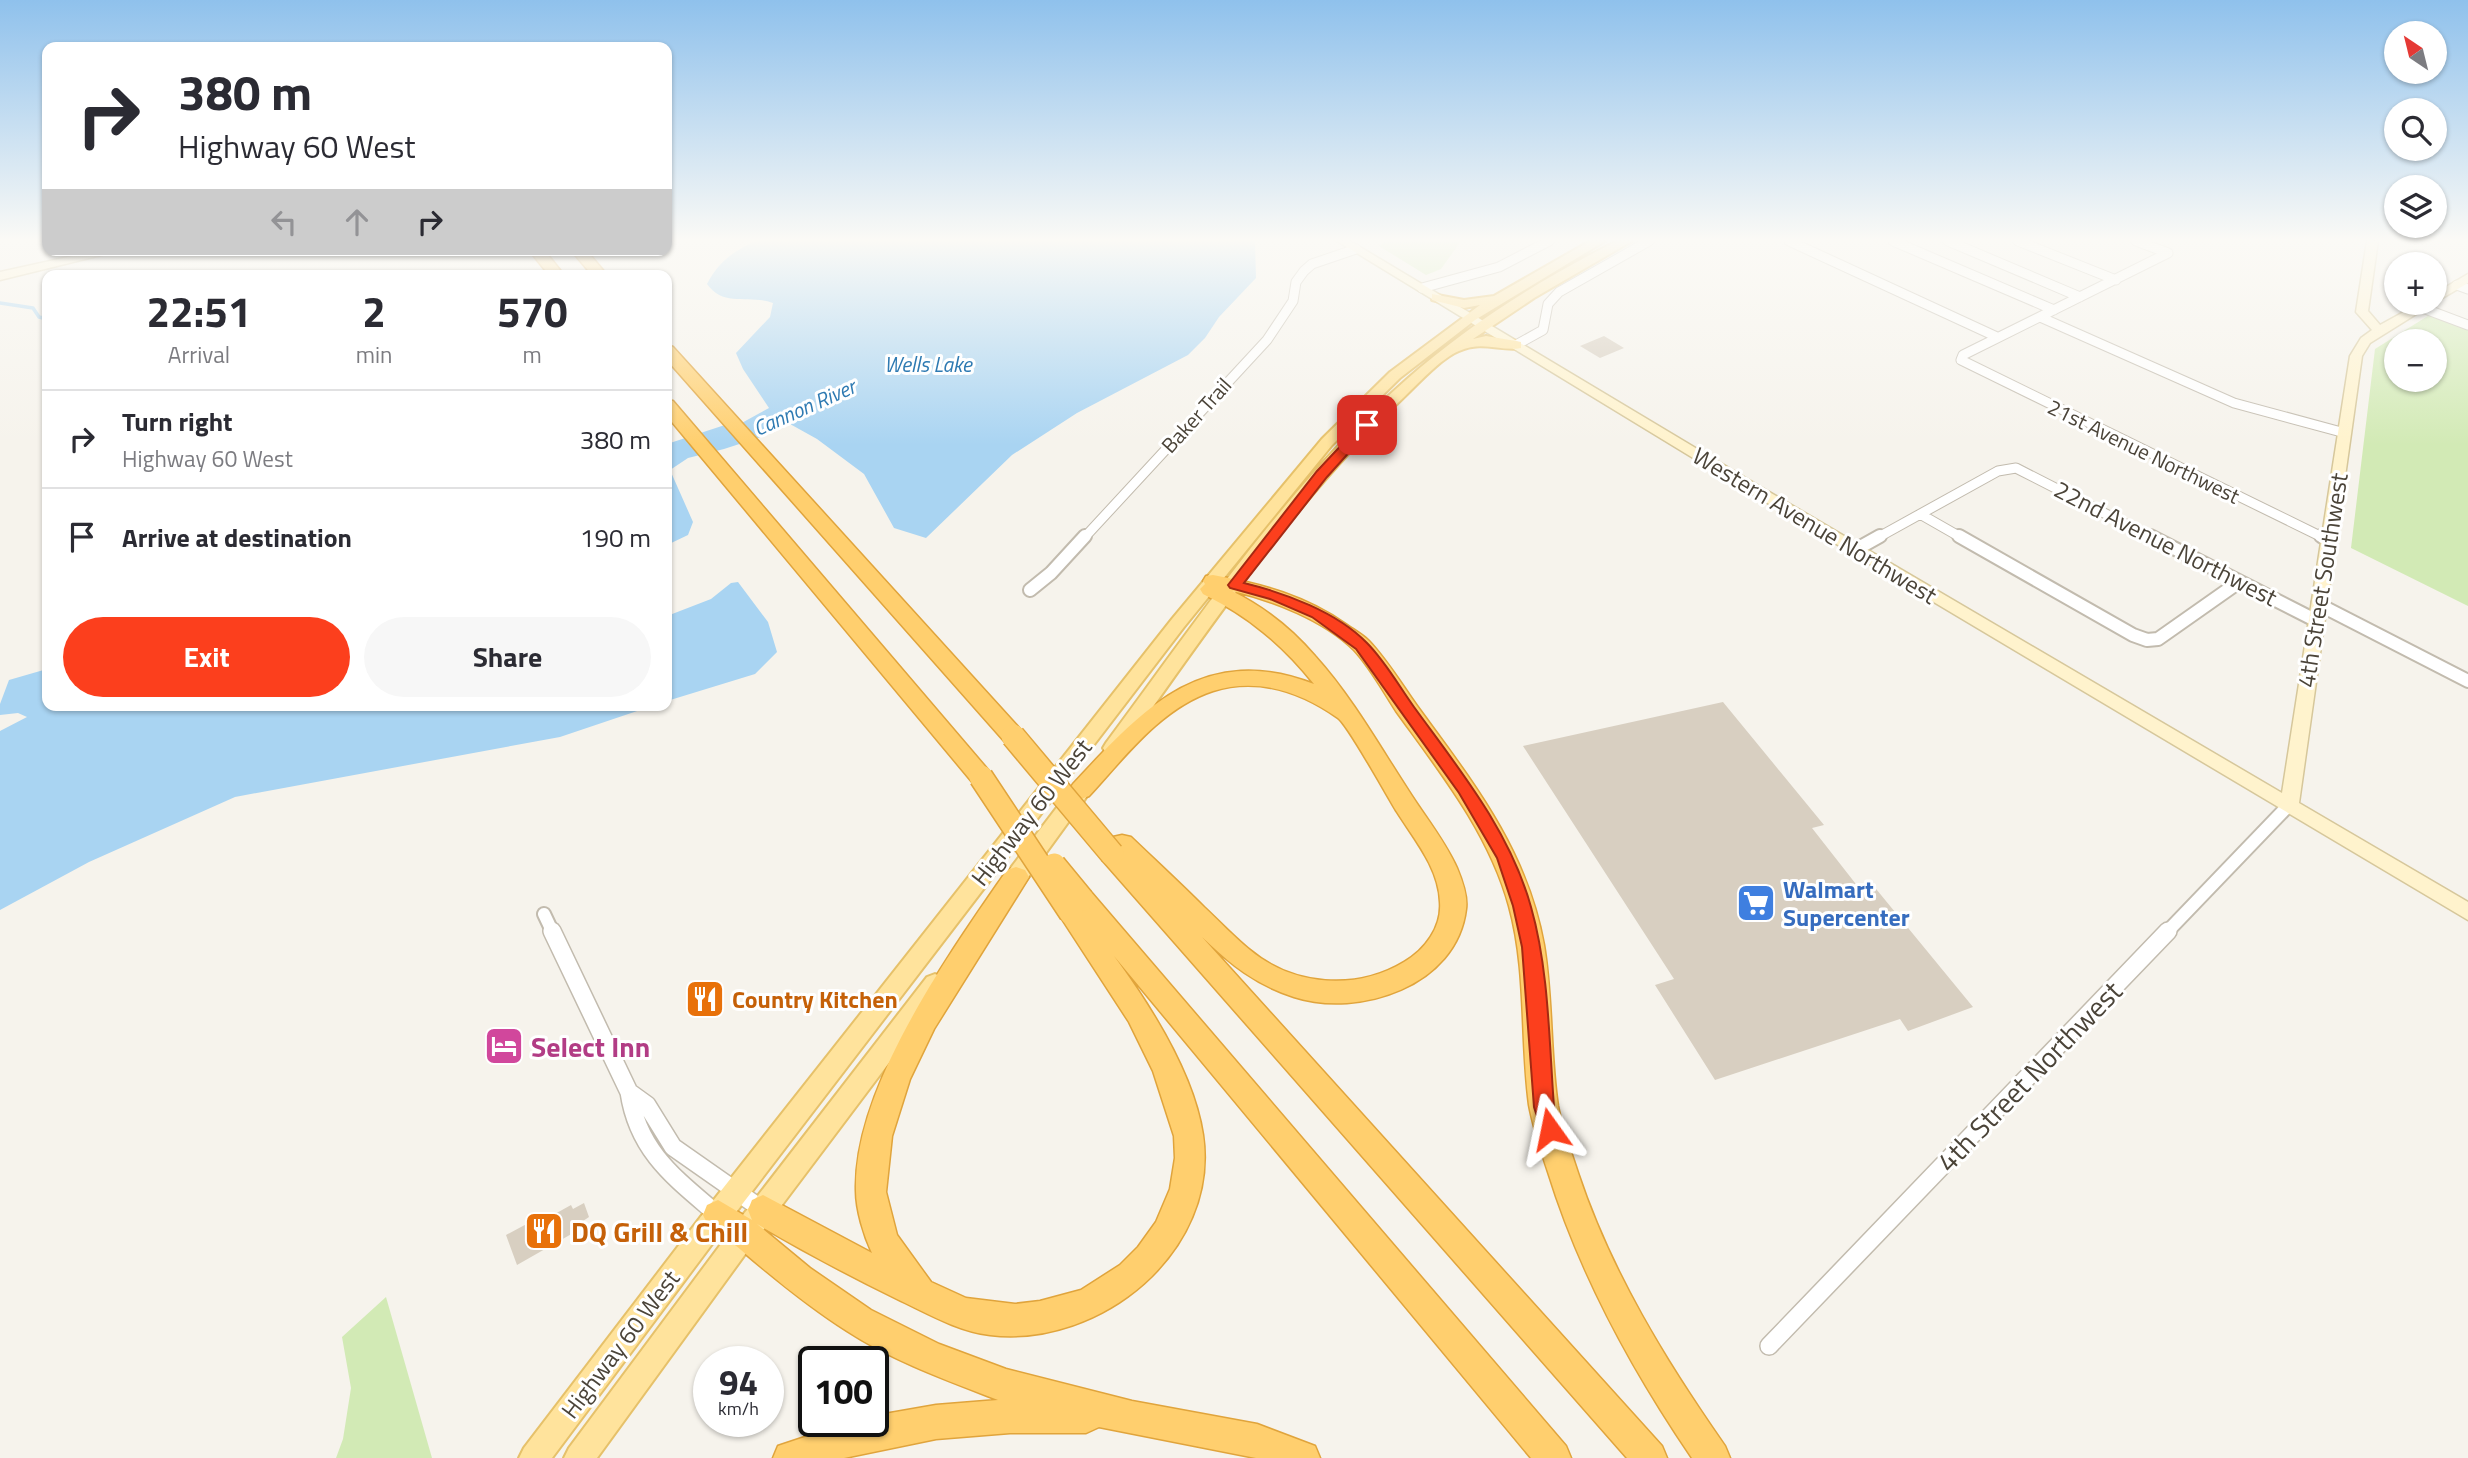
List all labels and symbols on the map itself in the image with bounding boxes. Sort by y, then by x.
north arrow [2384,21,2446,84]
water label: Wells Lake [884,348,973,380]
water label: Cannon River [748,369,862,444]
street label: Baker Trail [1153,370,1239,460]
street label: 21st Avenue Northwest [2043,391,2246,512]
pin [1337,395,1397,455]
street label: Western Avenue Northwest [1686,438,1945,613]
street label: 4th Street Southwest [2287,470,2357,690]
street label: 22nd Avenue Northwest [2048,471,2284,615]
street label: Highway 60 West [962,730,1100,893]
place label: Walmart Supercenter [1783,871,1910,935]
supermarket icon: Walmart Supercenter [1735,882,1777,924]
street label: 4th Street Northwest [1926,971,2132,1181]
restaurant icon: Country Kitchen [684,978,726,1020]
place label: Country Kitchen [732,981,898,1017]
hotel icon: Select Inn [483,1025,525,1067]
place label: Select Inn [531,1025,650,1068]
position arrow [1513,1092,1587,1166]
restaurant icon: DQ Grill & Chill [523,1210,565,1252]
place label: DQ Grill & Chill [571,1210,748,1253]
street label: Highway 60 West [552,1262,688,1426]
speed limit sign: 100 [798,1346,889,1437]

